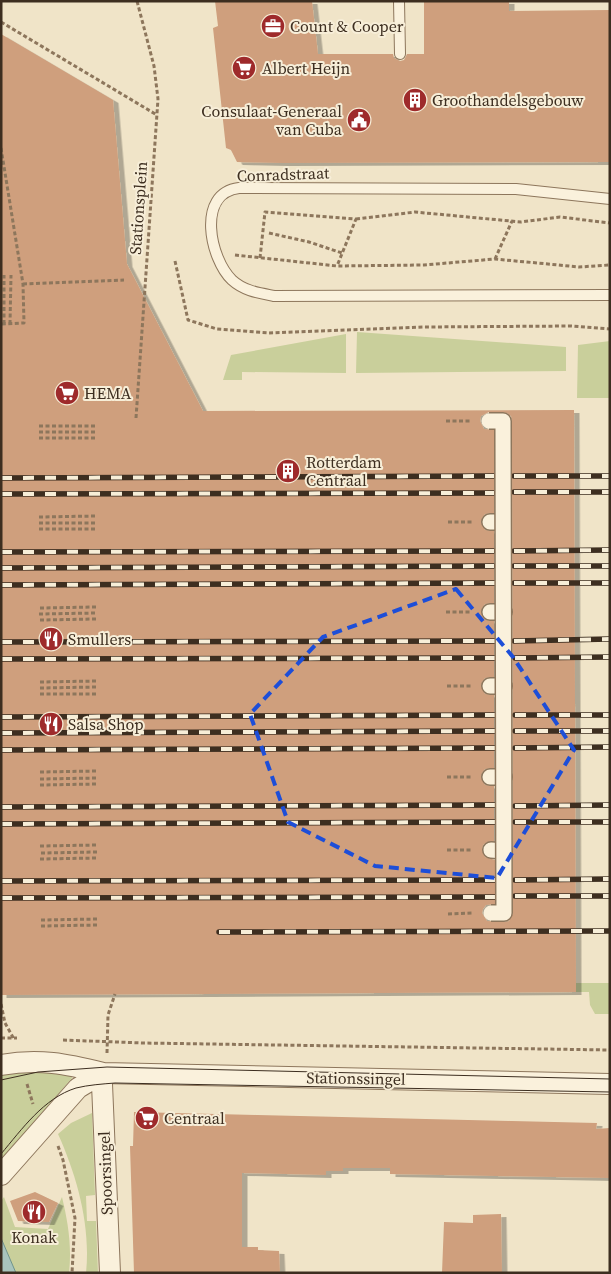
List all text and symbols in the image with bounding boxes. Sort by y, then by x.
office icon: Count & Cooper [260,13,286,39]
place label: Count & Cooper [290,15,404,37]
supermarket icon: Albert Heijn [231,55,257,81]
place label: Albert Heijn [262,57,350,79]
building icon: Groothandelsgebouw [402,87,428,113]
place label: Groothandelsgebouw [432,89,584,111]
place label: Consulaat-Generaal van Cuba [201,100,343,140]
public building icon: Consulaat-Generaal van Cuba [346,107,372,133]
street label: Stationsplein [124,160,152,255]
street label: Conradstraat [236,161,330,187]
supermarket icon: HEMA [54,380,80,406]
place label: HEMA [84,382,132,404]
place label: Rotterdam Centraal [306,451,382,491]
building icon: Rotterdam Centraal [275,458,301,484]
restaurant icon: Smullers [38,626,64,652]
place label: Smullers [68,628,131,650]
restaurant icon: Salsa Shop [38,711,64,737]
place label: Salsa Shop [68,713,144,735]
street label: Stationssingel [306,1066,406,1090]
supermarket icon: Centraal [134,1105,160,1131]
place label: Centraal [164,1107,225,1129]
street label: Spoorsingel [93,1130,117,1215]
restaurant icon: Konak [21,1199,47,1225]
place label: Konak [11,1226,57,1248]

